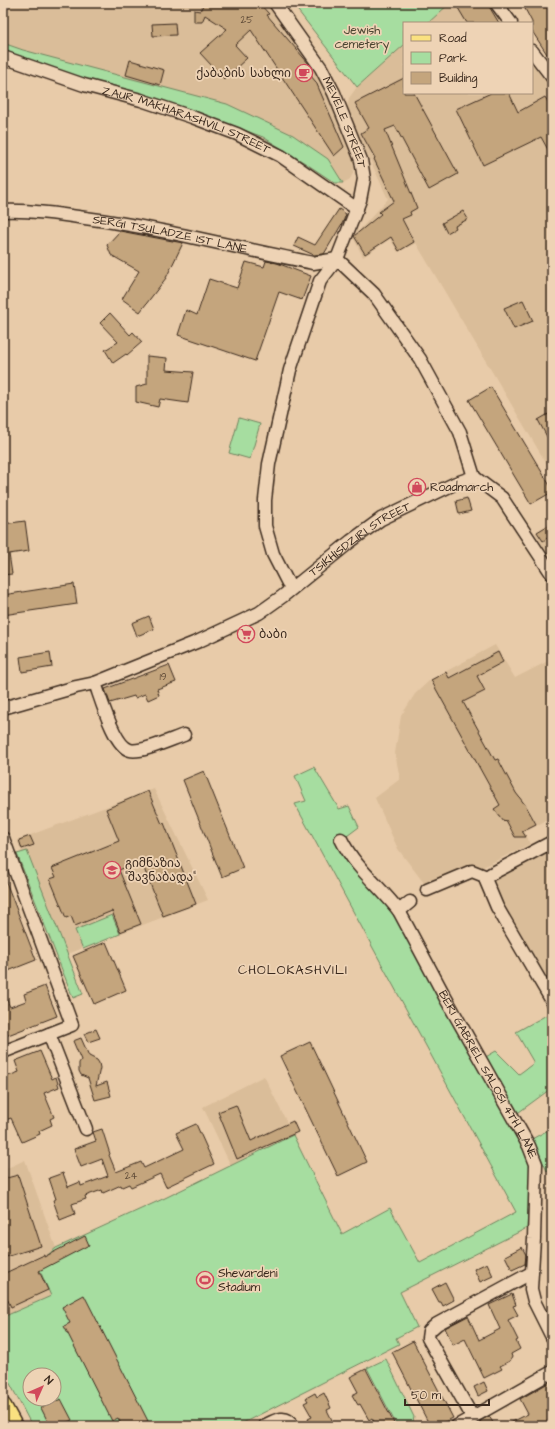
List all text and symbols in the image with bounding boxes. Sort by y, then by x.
house number: 25 [241,13,253,27]
park label: Jewish cemetery [335,22,390,54]
legend [403,22,533,94]
text: Road [439,30,467,47]
text: Park [439,50,467,67]
cafe icon: ქაბაბის სახლი [294,63,314,83]
place label: ქაბაბის სახლი [196,65,291,82]
text: Building [439,70,477,88]
street label: MEVELE STREET [318,74,371,169]
street label: ZAUR MAKHARASHVILI STREET [100,82,274,158]
street label: SERGI TSULADZE 1ST LANE [92,211,249,257]
shop icon: Roadmarch [407,477,427,497]
place label: Roadmarch [430,479,493,496]
street label: TSIKHISDZIRI STREET [305,497,414,580]
supermarket icon: ბაბი [236,624,256,644]
place label: ბაბი [259,626,287,643]
house number: 19 [160,670,167,684]
place label: გიმნაზია "შავნაბადა" [125,855,196,886]
school or university icon: გიმნაზია "შავნაბადა" [102,860,122,880]
district label: CHOLOKASHVILI [238,961,348,979]
street label: BERI GABRIEL SALOSI 4TH LANE [434,987,542,1161]
house number: 24 [125,1169,137,1183]
place label: Shevardeni Stadium [218,1265,278,1296]
sports icon: Shevardeni Stadium [195,1270,215,1290]
north arrow [22,1367,62,1407]
text: N [41,1373,57,1388]
scale bar [405,1381,489,1407]
text: 50 m [411,1387,442,1404]

